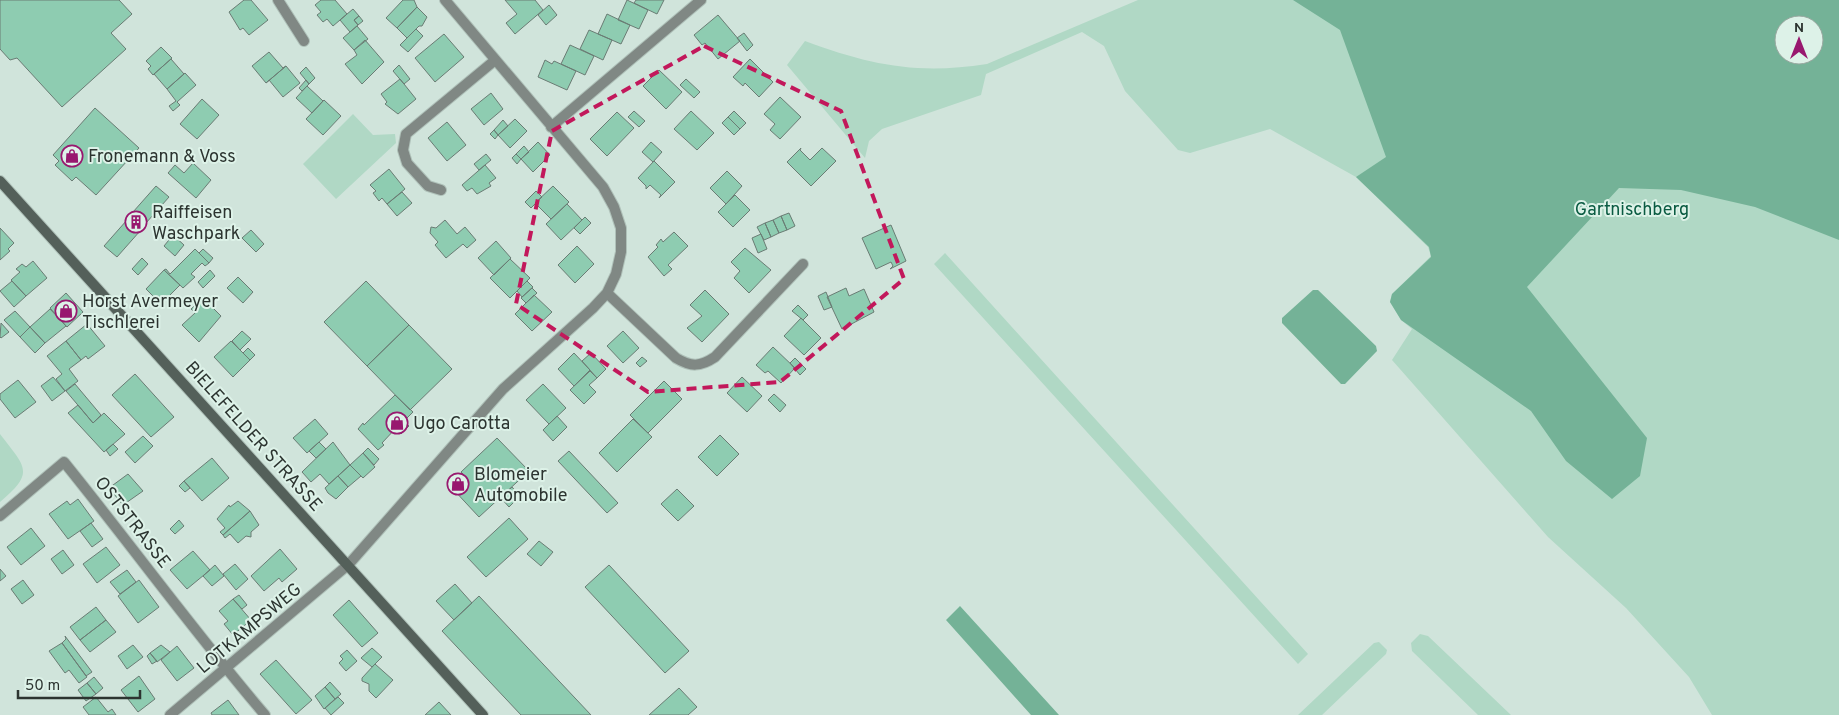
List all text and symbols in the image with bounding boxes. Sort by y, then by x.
north arrow [1774,15,1824,65]
text: N [1794,20,1804,37]
shop icon: Fronemann & Voss [60,144,84,168]
place label: Fronemann & Voss [88,146,236,169]
park label: Gartnischberg [1575,199,1689,222]
place label: Raiffeisen Waschpark [152,202,240,246]
building icon: Raiffeisen Waschpark [124,210,148,234]
place label: Horst Avermeyer Tischlerei [82,291,218,335]
shop icon: Horst Avermeyer Tischlerei [54,299,78,323]
street label: BIELEFELDER STRASSE [179,357,327,517]
shop icon: Ugo Carotta [385,411,409,435]
place label: Ugo Carotta [413,413,510,436]
place label: Blomeier Automobile [474,464,568,508]
street label: OSTSTRASSE [89,472,175,574]
shop icon: Blomeier Automobile [446,472,470,496]
street label: LOTKAMPSWEG [193,579,307,680]
scale bar [18,668,140,700]
text: 50 m [25,677,60,696]

